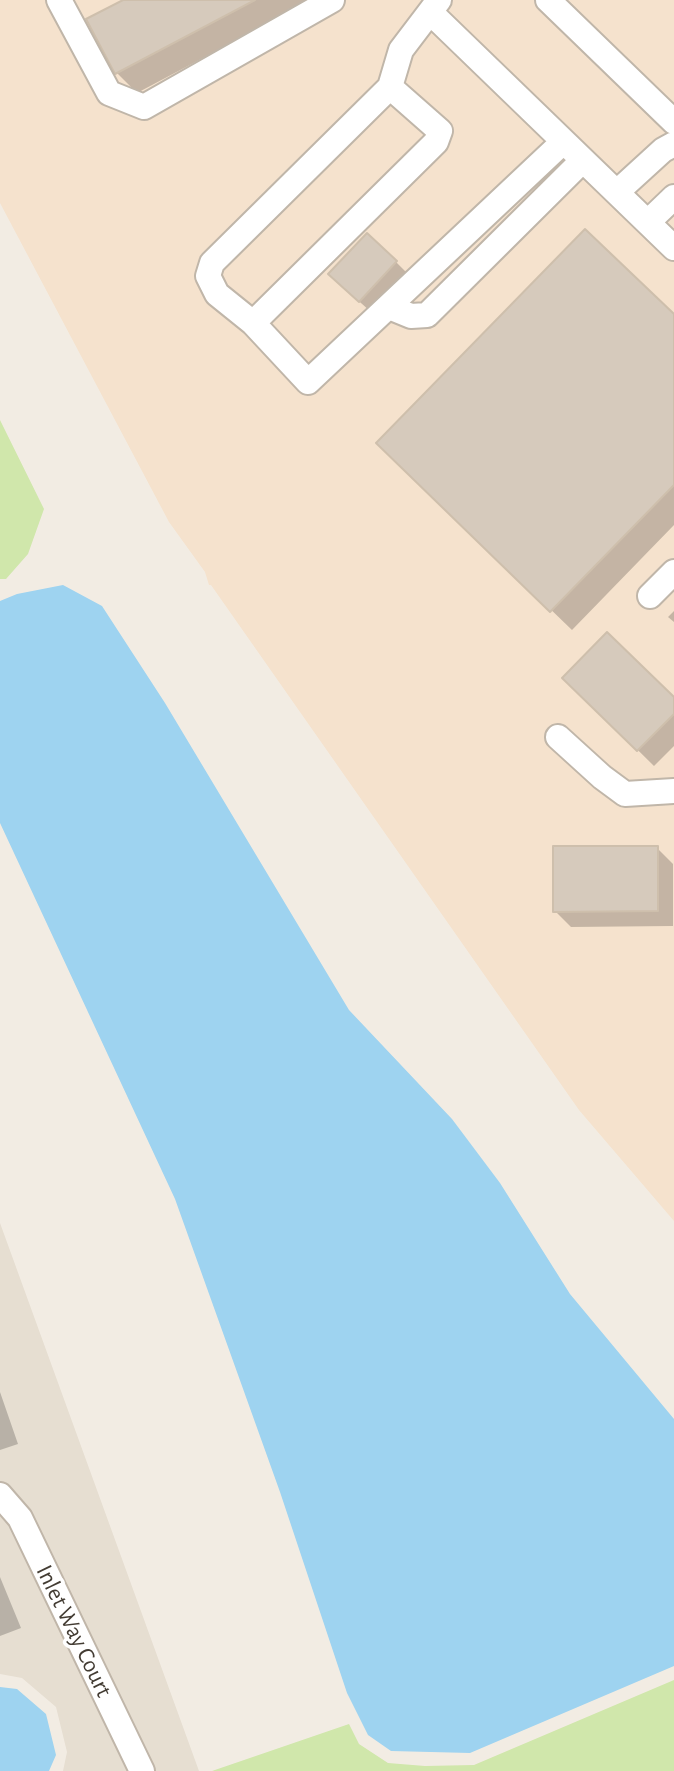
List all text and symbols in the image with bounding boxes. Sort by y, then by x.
street label: Inlet Way Court [30,1560,118,1702]

